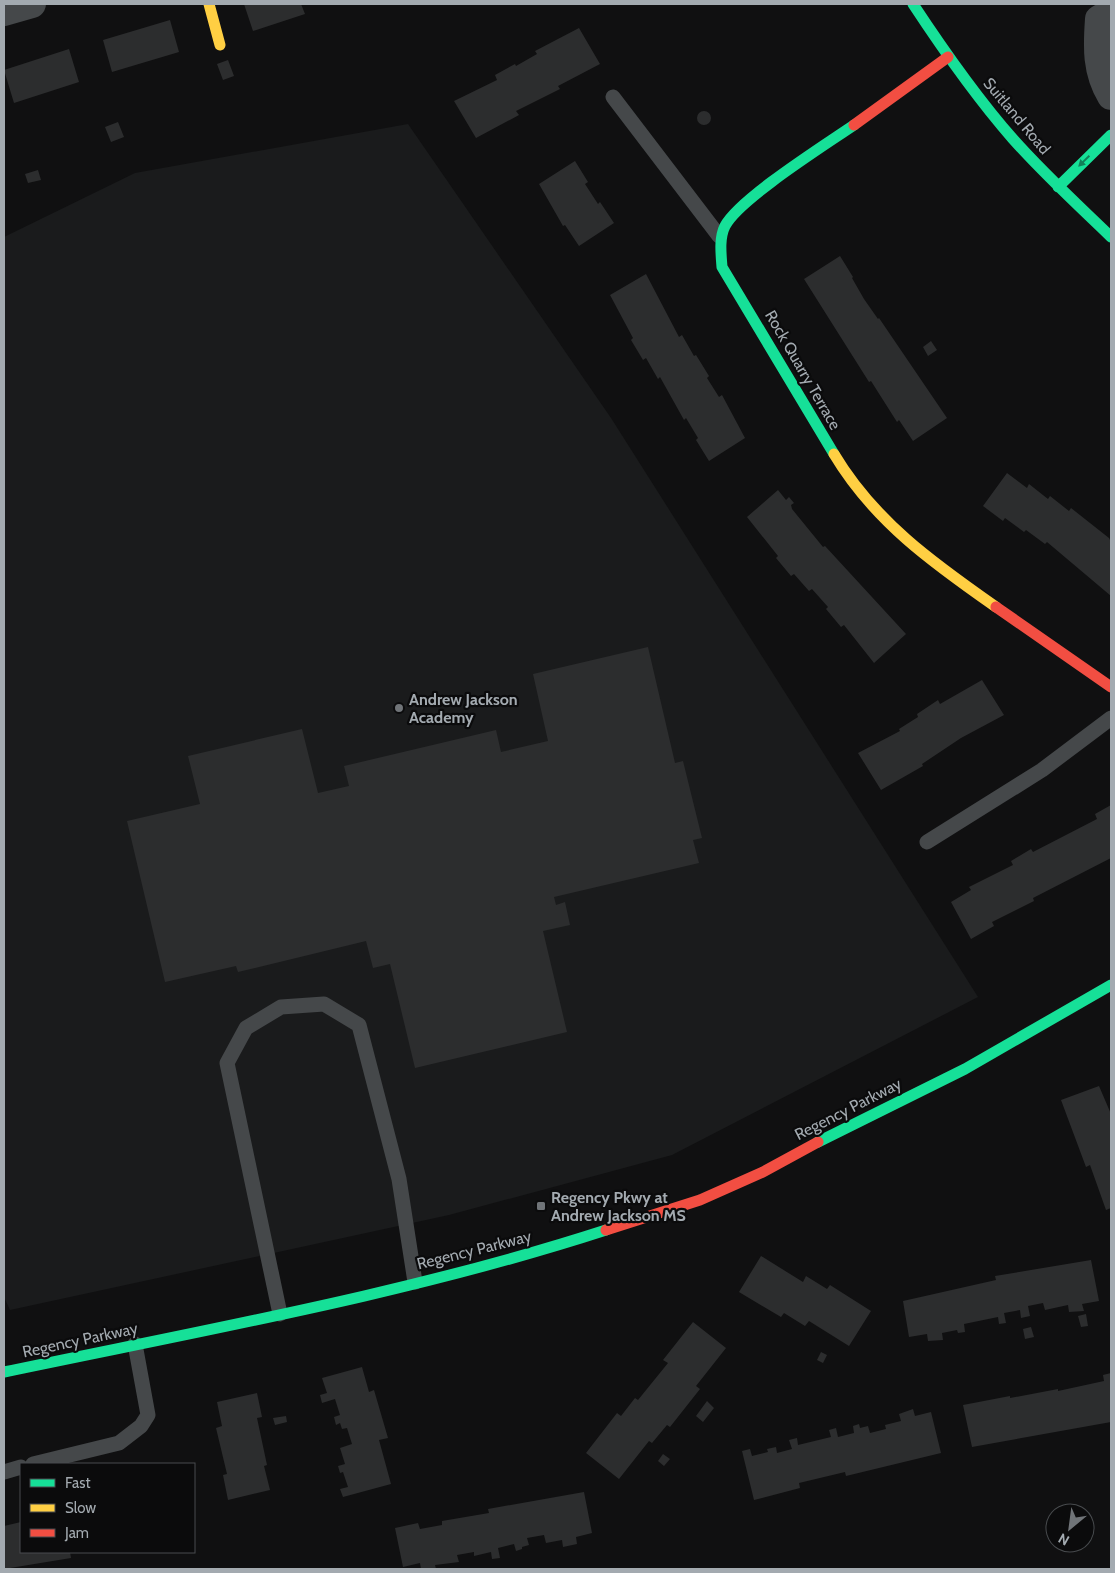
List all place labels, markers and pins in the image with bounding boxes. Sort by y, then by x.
place label: Andrew Jackson Academy [409,690,518,727]
marker: Andrew Jackson Academy [393,702,405,714]
place label: Regency Pkwy at Andrew Jackson MS [551,1188,686,1225]
marker: Regency Pkwy at Andrew Jackson MS [535,1200,547,1212]

